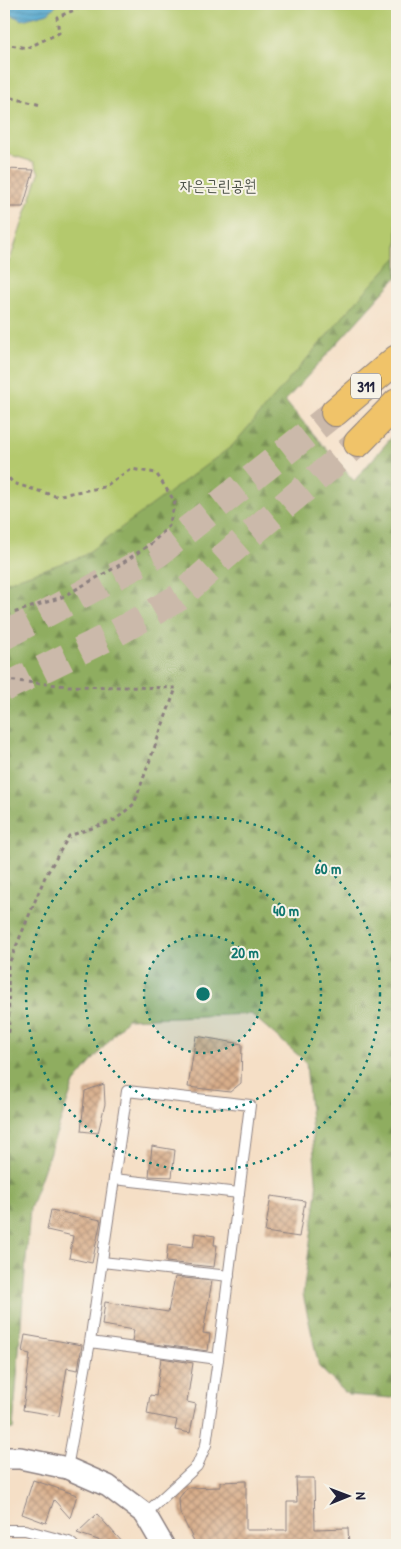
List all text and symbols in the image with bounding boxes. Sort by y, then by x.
park label: 자은근린공원 [179,174,257,196]
road number: 311 [351,374,381,398]
text: 60 m [315,858,341,879]
text: 40 m [273,900,299,921]
text: 20 m [231,942,259,963]
centre of rings [194,985,212,1003]
north arrow [324,1472,374,1522]
text: N [352,1492,371,1500]

